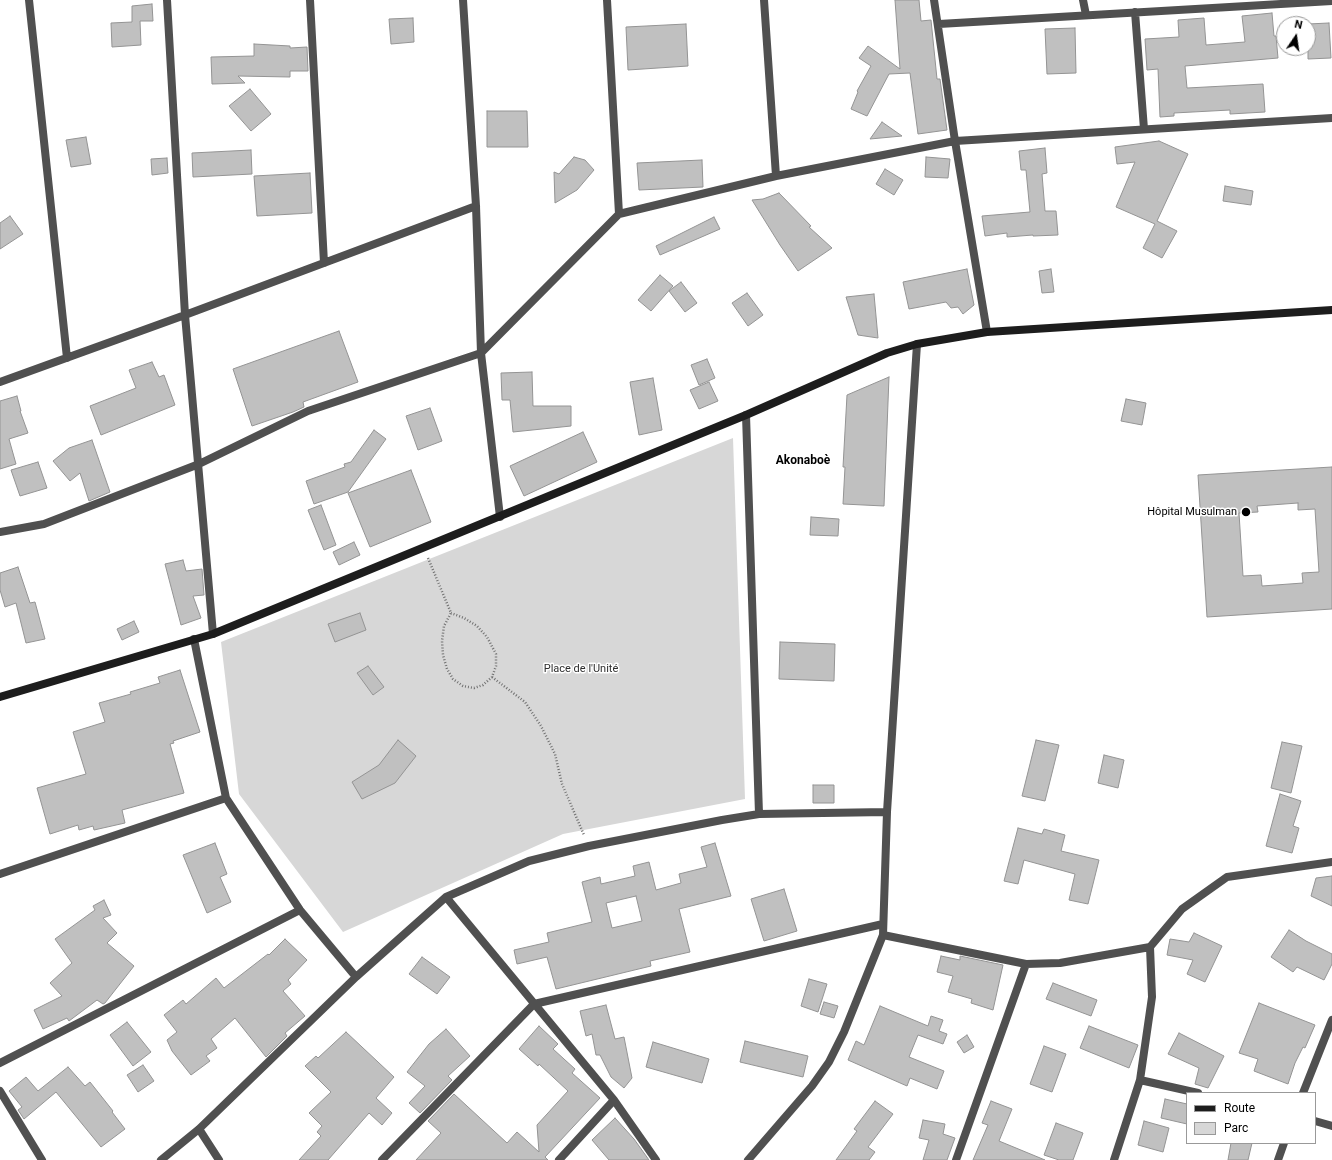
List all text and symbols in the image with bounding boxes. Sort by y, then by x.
north arrow [1276,16,1316,56]
text: N [1293,18,1304,32]
district label: Akonaboè [776,454,830,468]
place label: Hôpital Musulman [1147,505,1237,519]
marker: Hôpital Musulman [1240,506,1252,518]
park label: Place de l'Unité [544,662,618,676]
legend [1186,1092,1316,1144]
text: Route [1224,1101,1255,1115]
text: Parc [1224,1121,1248,1135]

